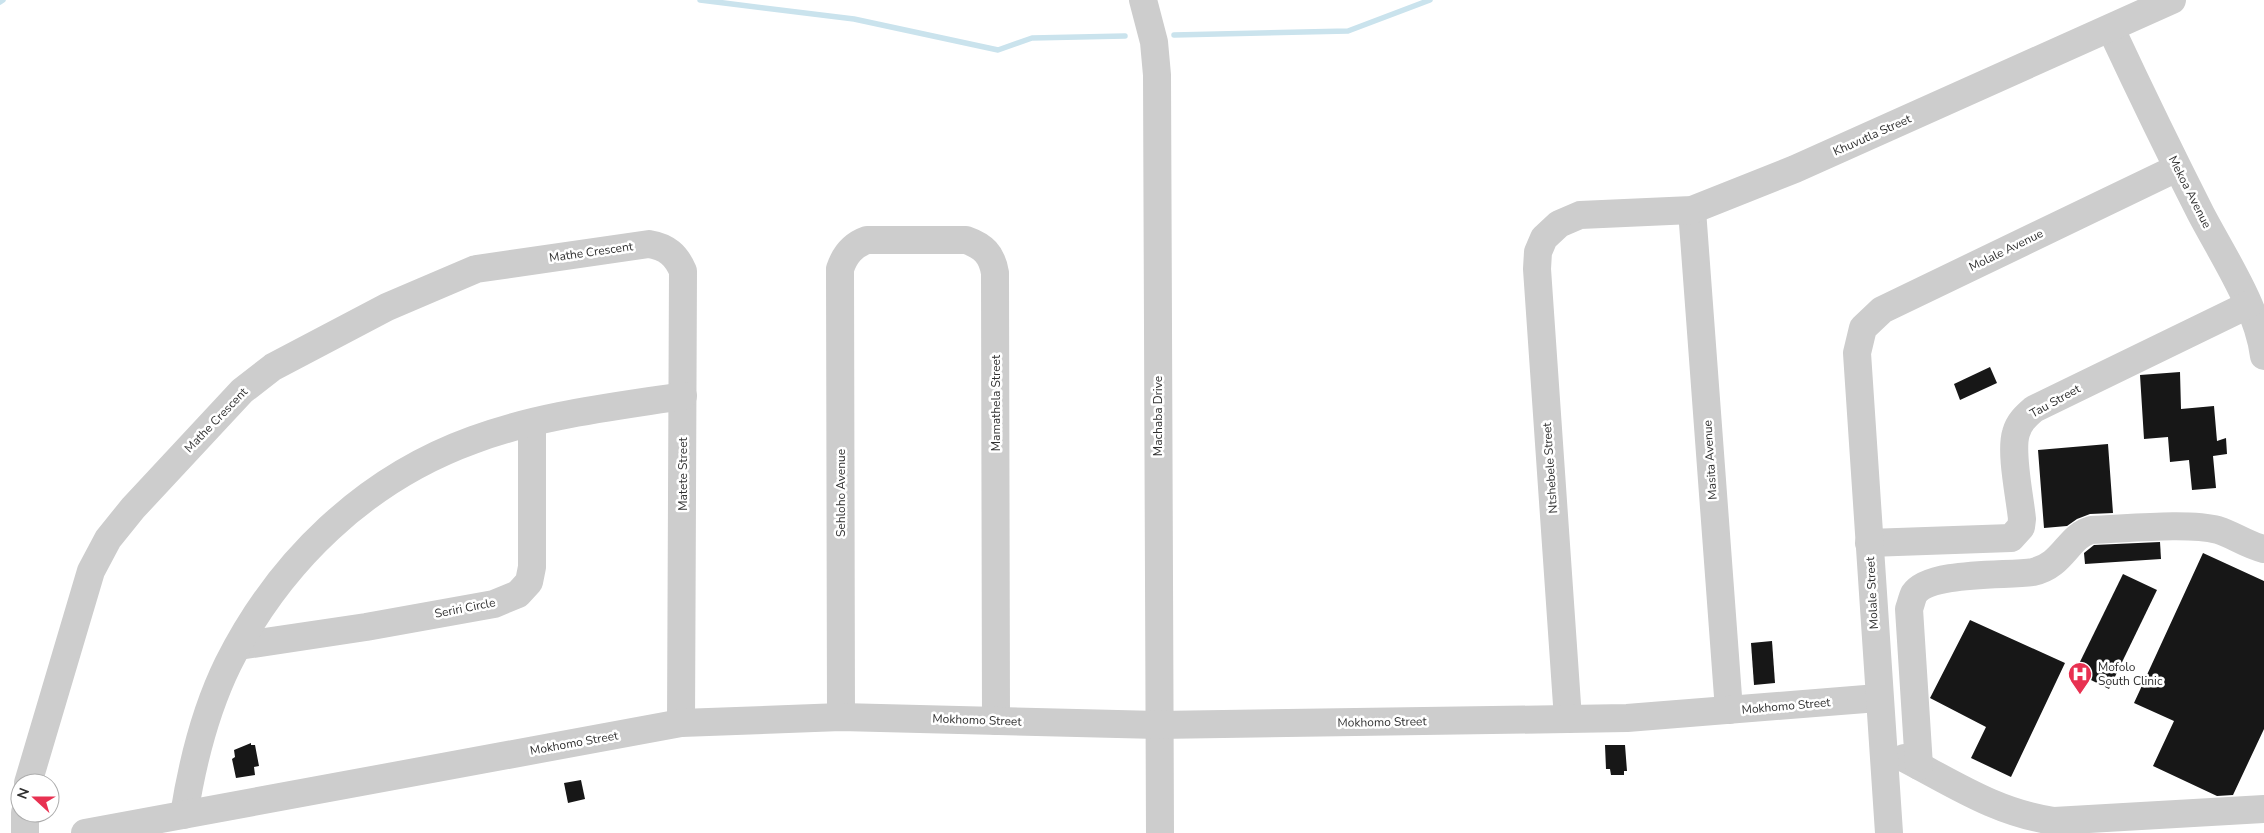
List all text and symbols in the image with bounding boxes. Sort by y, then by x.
street label: Khuvutla Street [1830,110,1914,159]
street label: Mekoa Avenue [2165,153,2215,231]
street label: Molale Avenue [1966,225,2046,275]
street label: Mathe Crescent [548,238,635,266]
street label: Mamathela Street [988,354,1004,451]
street label: Machaba Drive [1150,376,1166,456]
street label: Tau Street [2027,380,2084,421]
street label: Mathe Crescent [181,384,252,456]
street label: Masita Avenue [1699,420,1721,500]
street label: Ntshebele Street [1539,421,1561,514]
street label: Matete Street [675,436,691,511]
street label: Sehloho Avenue [833,449,849,537]
street label: Molale Street [1862,556,1882,630]
street label: Seriri Circle [433,594,497,622]
place label: Mofolo South Clinic [2098,659,2163,689]
hospital icon: Mofolo South Clinic [2067,661,2093,695]
street label: Mokhomo Street [1741,694,1832,718]
street label: Mokhomo Street [932,710,1023,730]
street label: Mokhomo Street [1337,713,1428,731]
street label: Mokhomo Street [529,727,620,759]
north arrow [10,773,60,823]
text: N [13,785,34,802]

